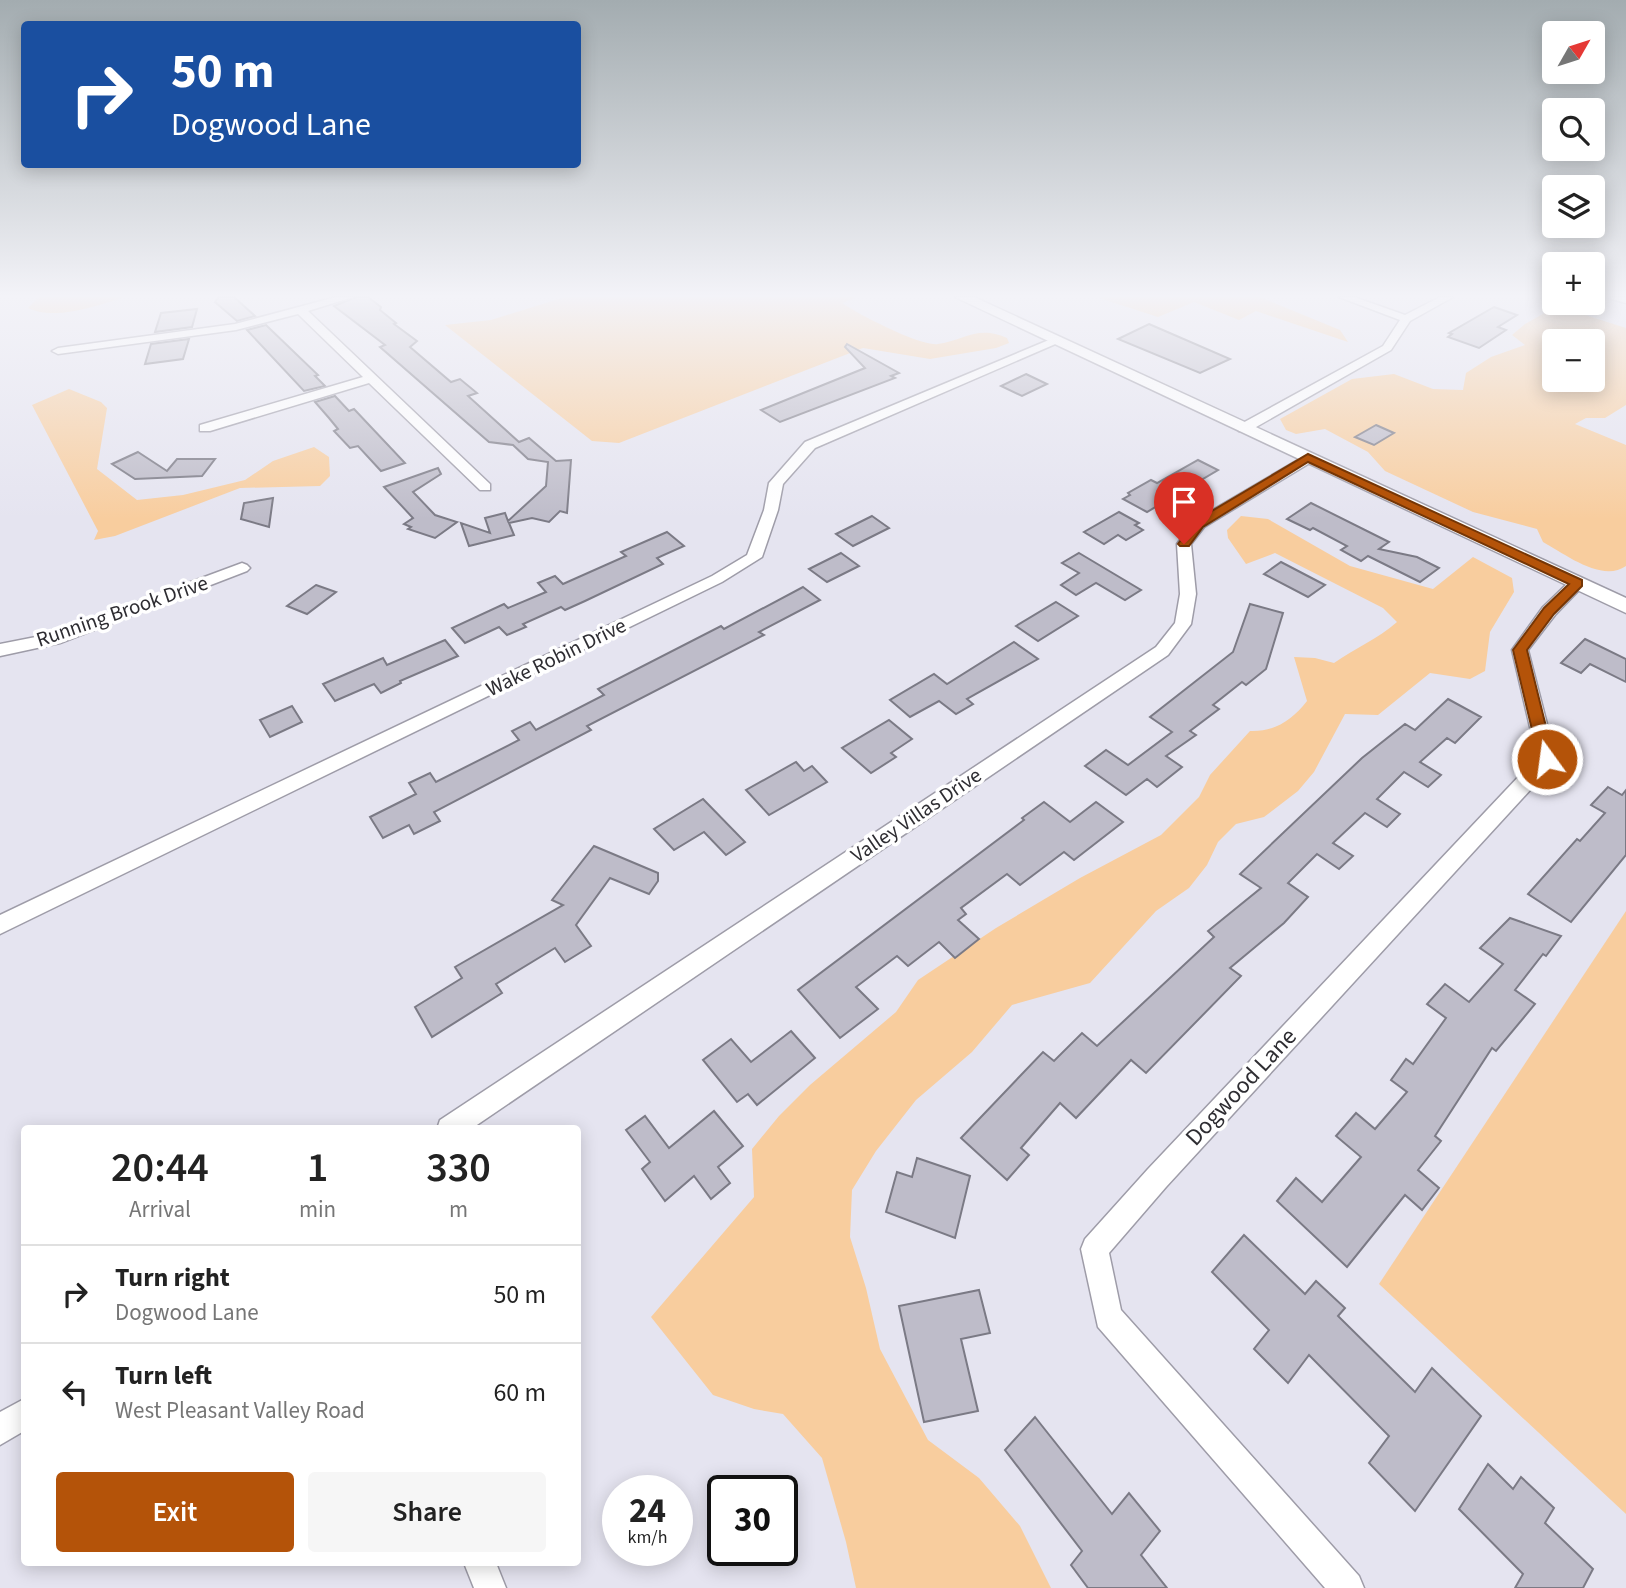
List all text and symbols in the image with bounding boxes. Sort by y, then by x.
north arrow [1542,21,1605,84]
map controls [1542,21,1605,392]
text: 50 m [171,37,275,107]
icon: right [56,49,147,140]
button: search [1542,98,1605,161]
text: Dogwood Lane [171,102,371,148]
button: layers [1542,175,1605,238]
button: + [1542,252,1605,315]
button: − [1542,329,1605,392]
pin [1154,472,1214,544]
icon: arrive [1165,483,1203,521]
street label: Running Brook Drive [32,568,212,654]
street label: Wake Robin Drive [481,610,631,704]
position arrow [1510,722,1584,796]
street label: Valley Villas Drive [845,760,987,870]
street label: Dogwood Lane [1177,1020,1305,1154]
text: 20:44 [111,1138,209,1198]
text: 1 [307,1138,328,1198]
text: 330 [426,1138,491,1198]
text: Arrival [129,1193,191,1226]
text: min [299,1193,336,1226]
text: m [449,1193,468,1226]
text: Turn right [115,1259,230,1296]
icon: right [56,1275,94,1313]
text: 50 m [493,1276,546,1313]
text: Dogwood Lane [115,1296,259,1329]
text: Turn left [115,1357,212,1394]
icon: left [56,1373,94,1411]
text: 60 m [493,1374,546,1411]
text: West Pleasant Valley Road [115,1394,365,1427]
button: Exit [56,1472,294,1552]
button: Share [308,1472,546,1552]
speed limit sign: 30 [707,1475,798,1566]
text: 24 [629,1486,666,1536]
text: km/h [628,1525,667,1550]

